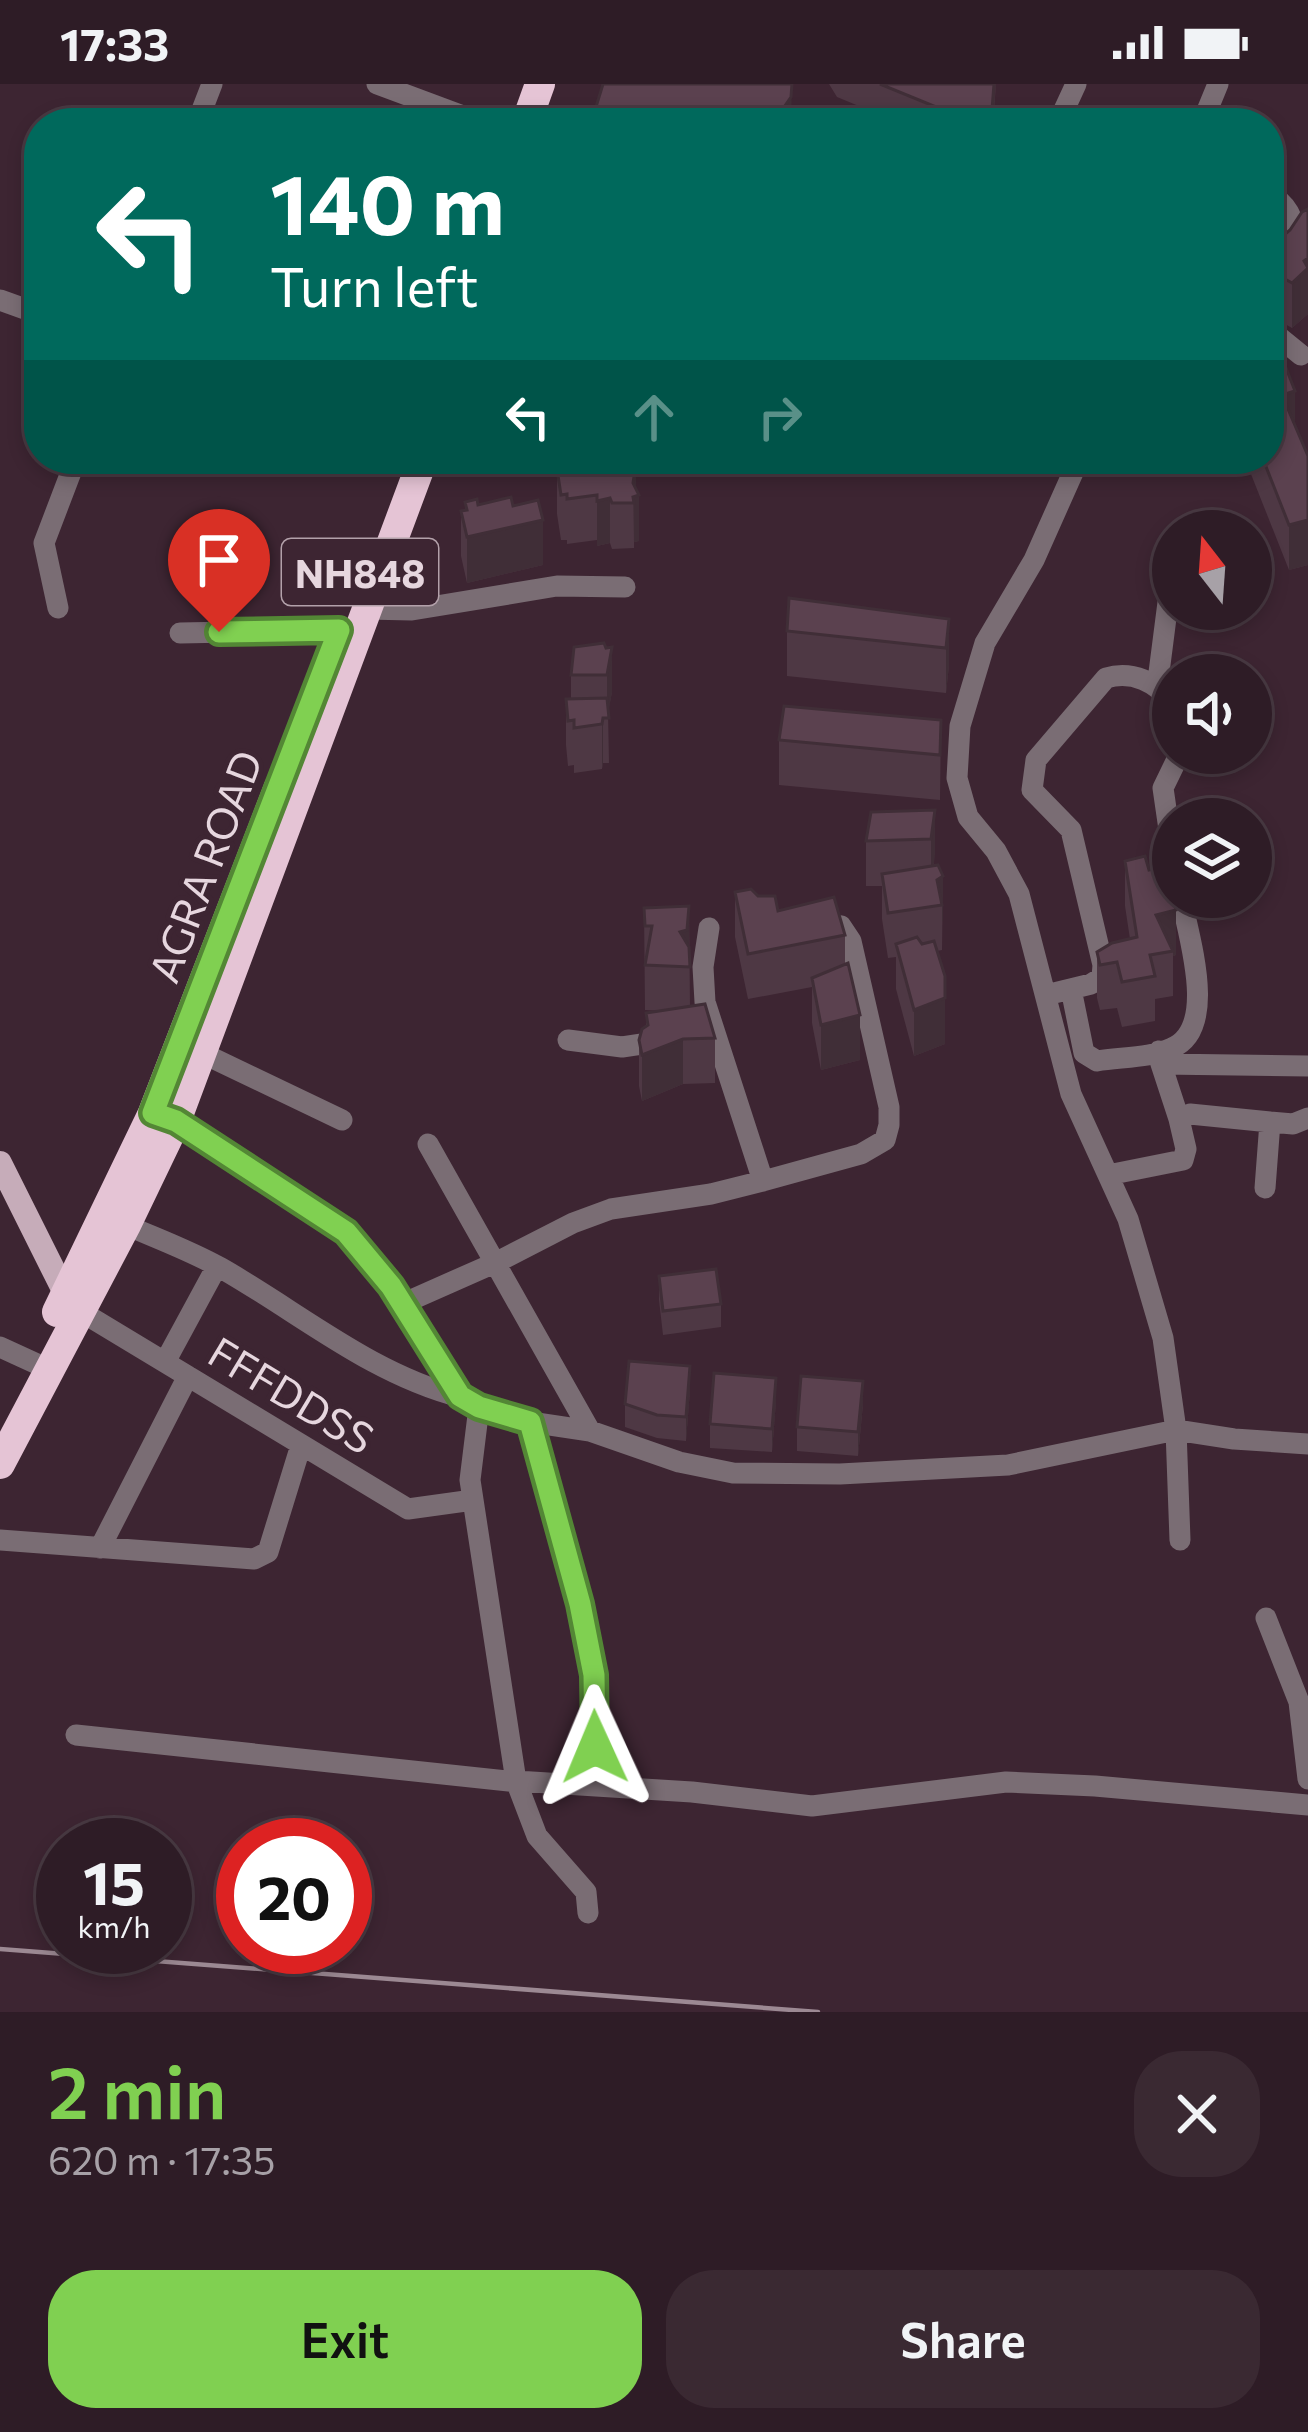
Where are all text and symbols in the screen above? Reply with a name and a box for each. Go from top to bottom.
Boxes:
text: 17:33 [60,15,169,70]
text: 140 m [270,150,505,252]
icon: left [72,156,228,312]
text: Turn left [270,252,478,318]
icon: left [495,384,561,450]
icon: ahead [621,384,687,450]
icon: right [747,384,813,450]
pin [168,509,270,632]
north arrow [1152,510,1272,630]
map controls [1152,510,1272,918]
icon: arrive [186,527,252,593]
road number: NH848 [282,539,438,605]
button: sound [1152,654,1272,774]
street label: AGRA ROAD [136,743,272,989]
button: layers [1152,798,1272,918]
street label: FFFDDSS [200,1324,384,1464]
position arrow [532,1684,658,1810]
speed limit sign: 20 [216,1818,372,1974]
text: 15 [83,1844,145,1917]
text: km/h [78,1907,150,1944]
text: 2 min [48,2046,226,2134]
button: close [1134,2051,1260,2177]
text: 620 m · 17:35 [48,2135,275,2183]
button: Exit [48,2270,642,2408]
button: Share [666,2270,1260,2408]

